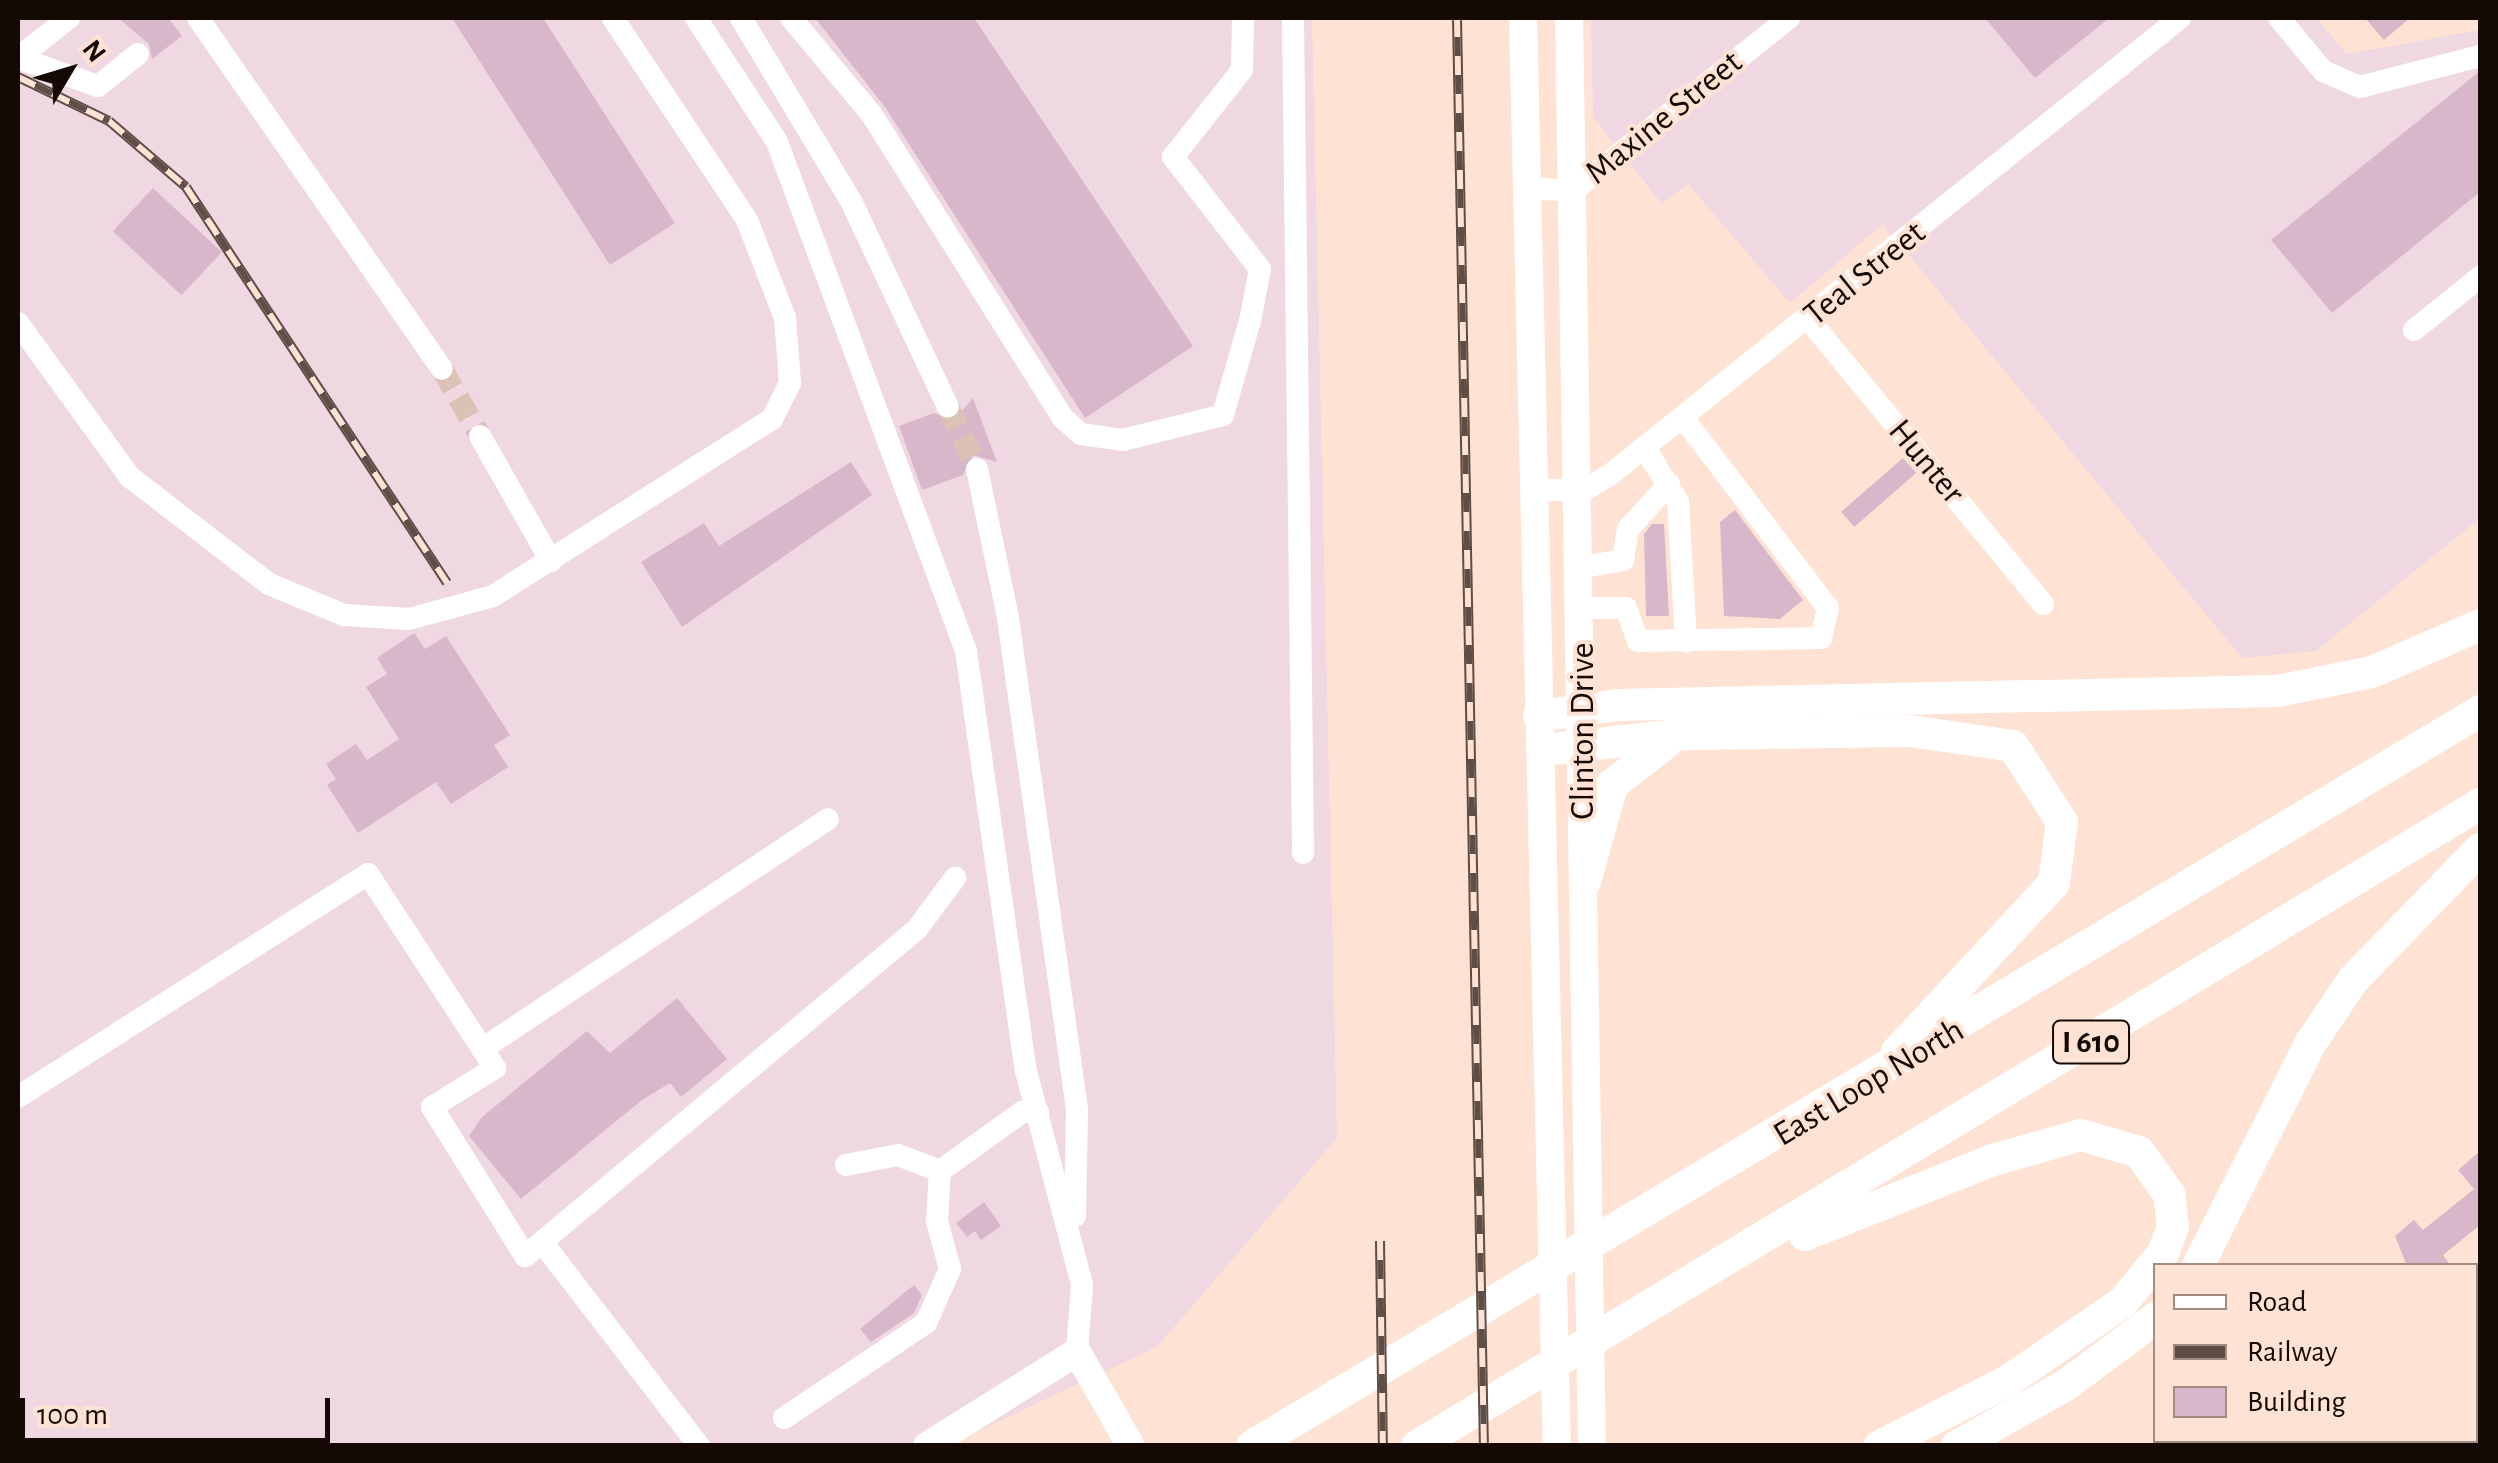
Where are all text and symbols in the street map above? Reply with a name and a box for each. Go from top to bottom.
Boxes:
north arrow [20,20,120,120]
text: N [77,35,111,68]
street label: Maxine Street [1577,42,1751,194]
street label: Teal Street [1796,212,1934,336]
street label: Hunter [1879,411,1973,513]
street label: Clinton Drive [1562,642,1604,820]
street label: East Loop North [1766,1010,1972,1156]
road number: I 610 [2051,1015,2131,1069]
legend [2153,1263,2478,1443]
text: Road [2247,1287,2307,1317]
text: Railway [2247,1337,2338,1367]
scale bar [25,1378,335,1440]
text: Building [2247,1387,2346,1417]
text: 100 m [37,1400,108,1430]

